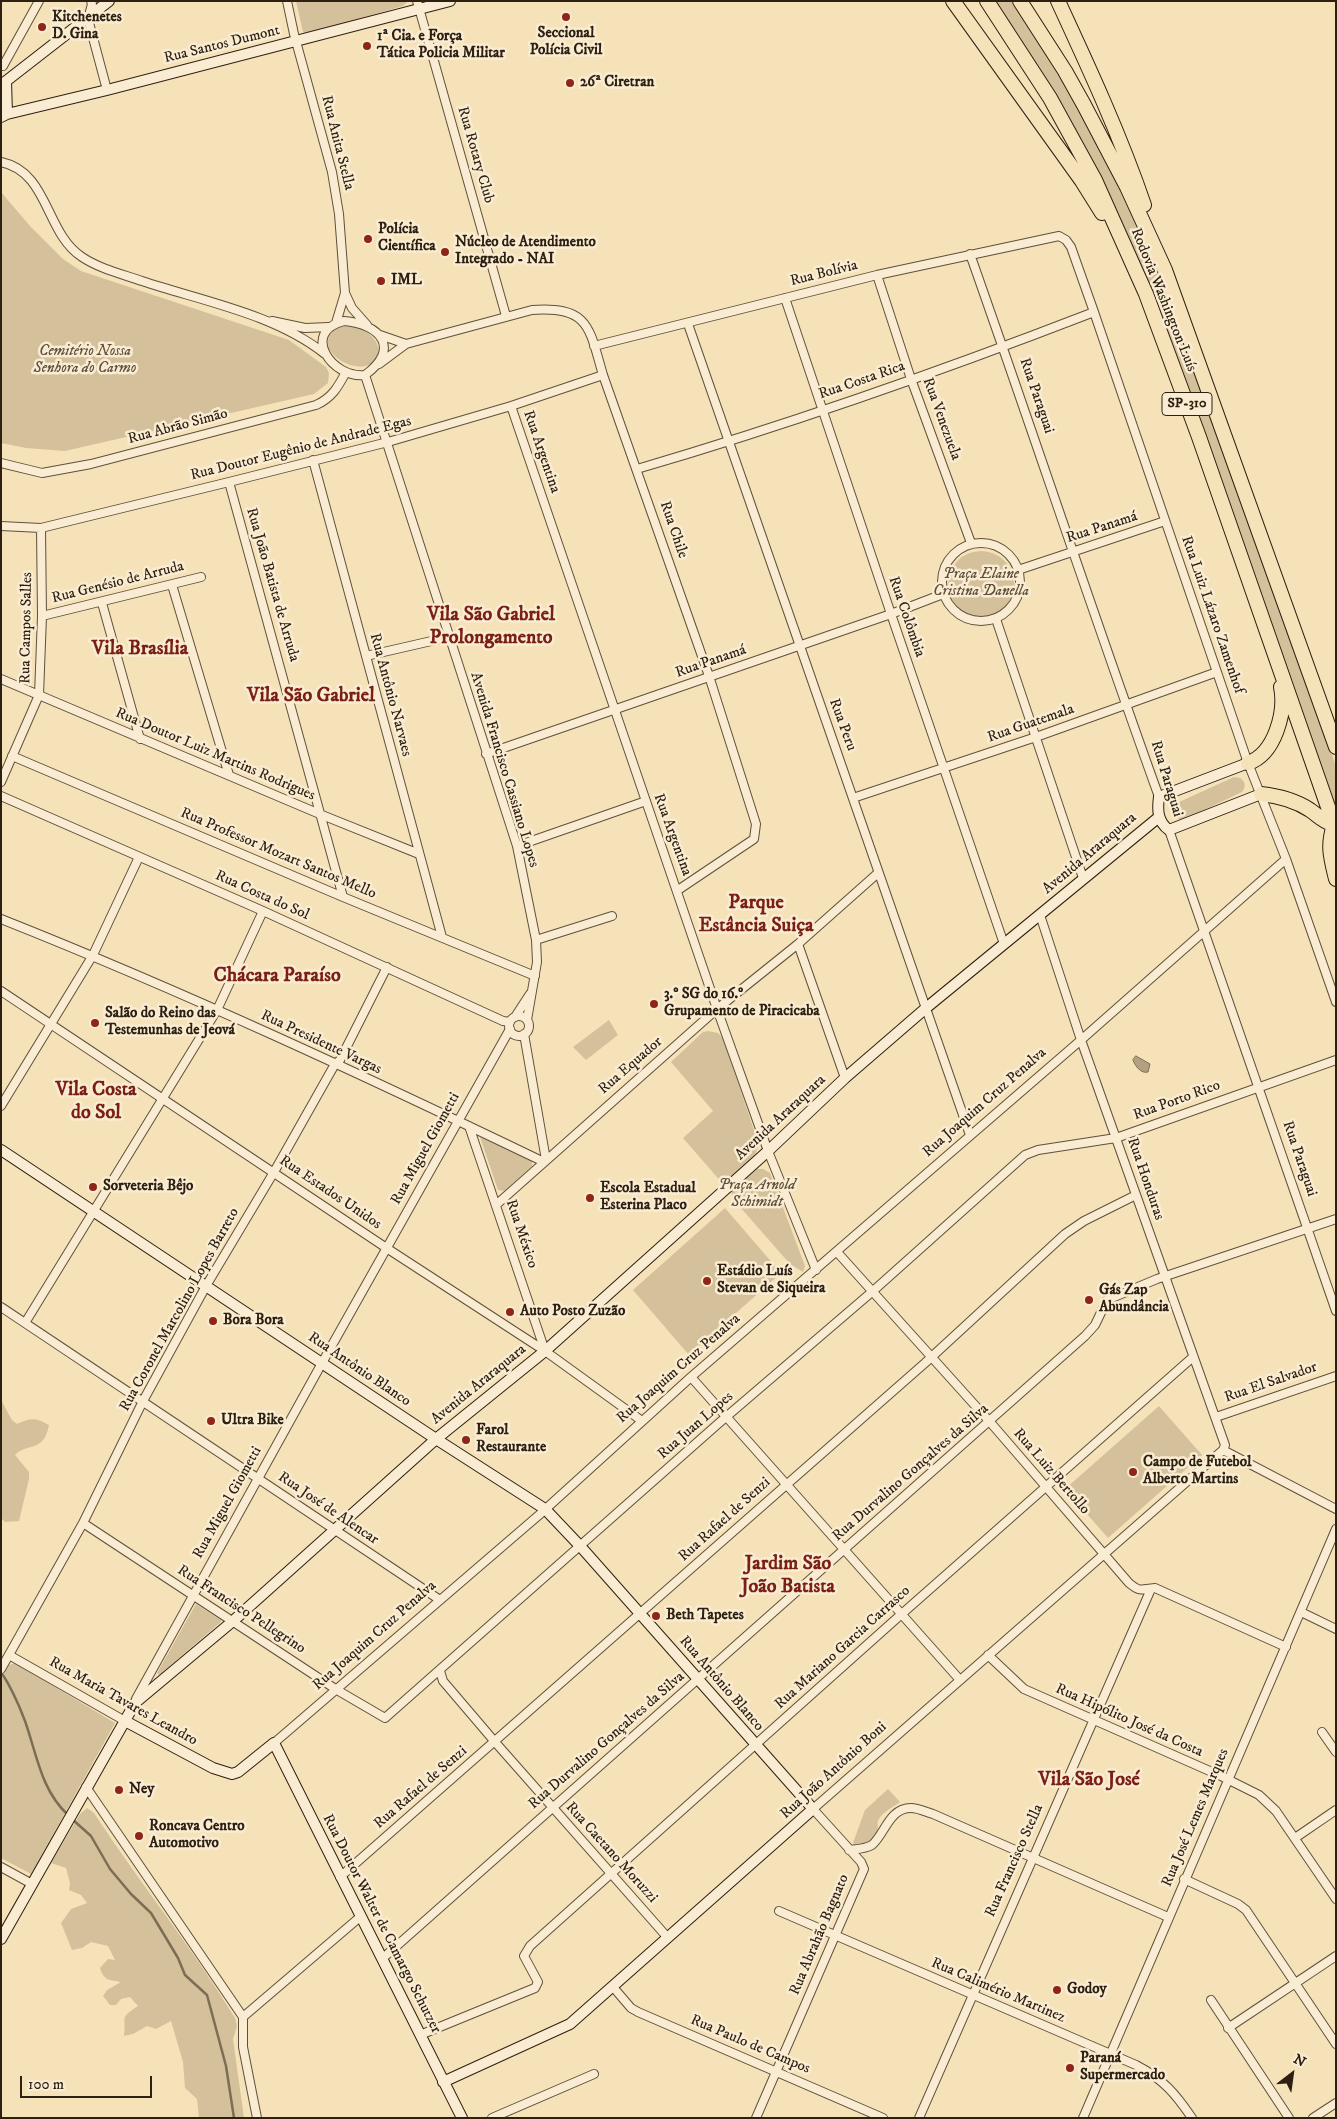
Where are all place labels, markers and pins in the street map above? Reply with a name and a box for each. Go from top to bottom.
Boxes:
place label: Kitchenetes D. Gina [52,9,122,44]
marker: Seccional Polícia Civil [560,11,572,23]
marker: Kitchenetes D. Gina [36,21,48,33]
place label: Seccional Polícia Civil [530,25,602,60]
place label: 1ª Cia. e Força Tática Policia Militar [377,28,505,63]
marker: 1ª Cia. e Força Tática Policia Militar [361,40,373,52]
place label: 26ª Ciretran [580,74,654,92]
marker: 26ª Ciretran [564,77,576,89]
place label: Polícia Científica [378,221,436,256]
marker: Polícia Científica [362,233,374,245]
place label: Núcleo de Atendimento Integrado - NAI [455,234,596,269]
marker: Núcleo de Atendimento Integrado - NAI [439,246,451,258]
place label: IML [391,272,422,290]
marker: IML [375,275,387,287]
place label: 3.º SG do 16.º Grupamento de Piracicaba [664,986,820,1021]
marker: 3.º SG do 16.º Grupamento de Piracicaba [648,998,660,1010]
place label: Salão do Reino das Testemunhas de Jeová [105,1005,235,1040]
marker: Salão do Reino das Testemunhas de Jeová [89,1017,101,1029]
place label: Sorveteria Bêjo [103,1178,193,1196]
place label: Escola Estadual Esterina Placo [600,1180,696,1215]
marker: Sorveteria Bêjo [87,1181,99,1193]
marker: Escola Estadual Esterina Placo [584,1192,596,1204]
place label: Estádio Luís Stevan de Siqueira [717,1263,825,1298]
marker: Estádio Luís Stevan de Siqueira [701,1275,713,1287]
place label: Gás Zap Abundância [1099,1282,1169,1317]
marker: Gás Zap Abundância [1083,1294,1095,1306]
place label: Auto Posto Zuzão [520,1303,625,1321]
marker: Auto Posto Zuzão [504,1306,516,1318]
place label: Bora Bora [223,1312,284,1330]
marker: Bora Bora [207,1315,219,1327]
place label: Ultra Bike [221,1412,284,1430]
marker: Ultra Bike [205,1415,217,1427]
place label: Farol Restaurante [476,1422,546,1457]
marker: Farol Restaurante [460,1434,472,1446]
place label: Campo de Futebol Alberto Martins [1143,1454,1251,1489]
marker: Campo de Futebol Alberto Martins [1127,1466,1139,1478]
place label: Beth Tapetes [666,1607,744,1625]
marker: Beth Tapetes [650,1610,662,1622]
place label: Ney [129,1781,154,1799]
marker: Ney [113,1784,125,1796]
place label: Roncava Centro Automotivo [149,1818,245,1853]
marker: Roncava Centro Automotivo [133,1830,145,1842]
place label: Godoy [1067,1981,1107,1999]
marker: Godoy [1051,1984,1063,1996]
place label: Paraná Supermercado [1080,2050,1165,2085]
marker: Paraná Supermercado [1064,2062,1076,2074]

